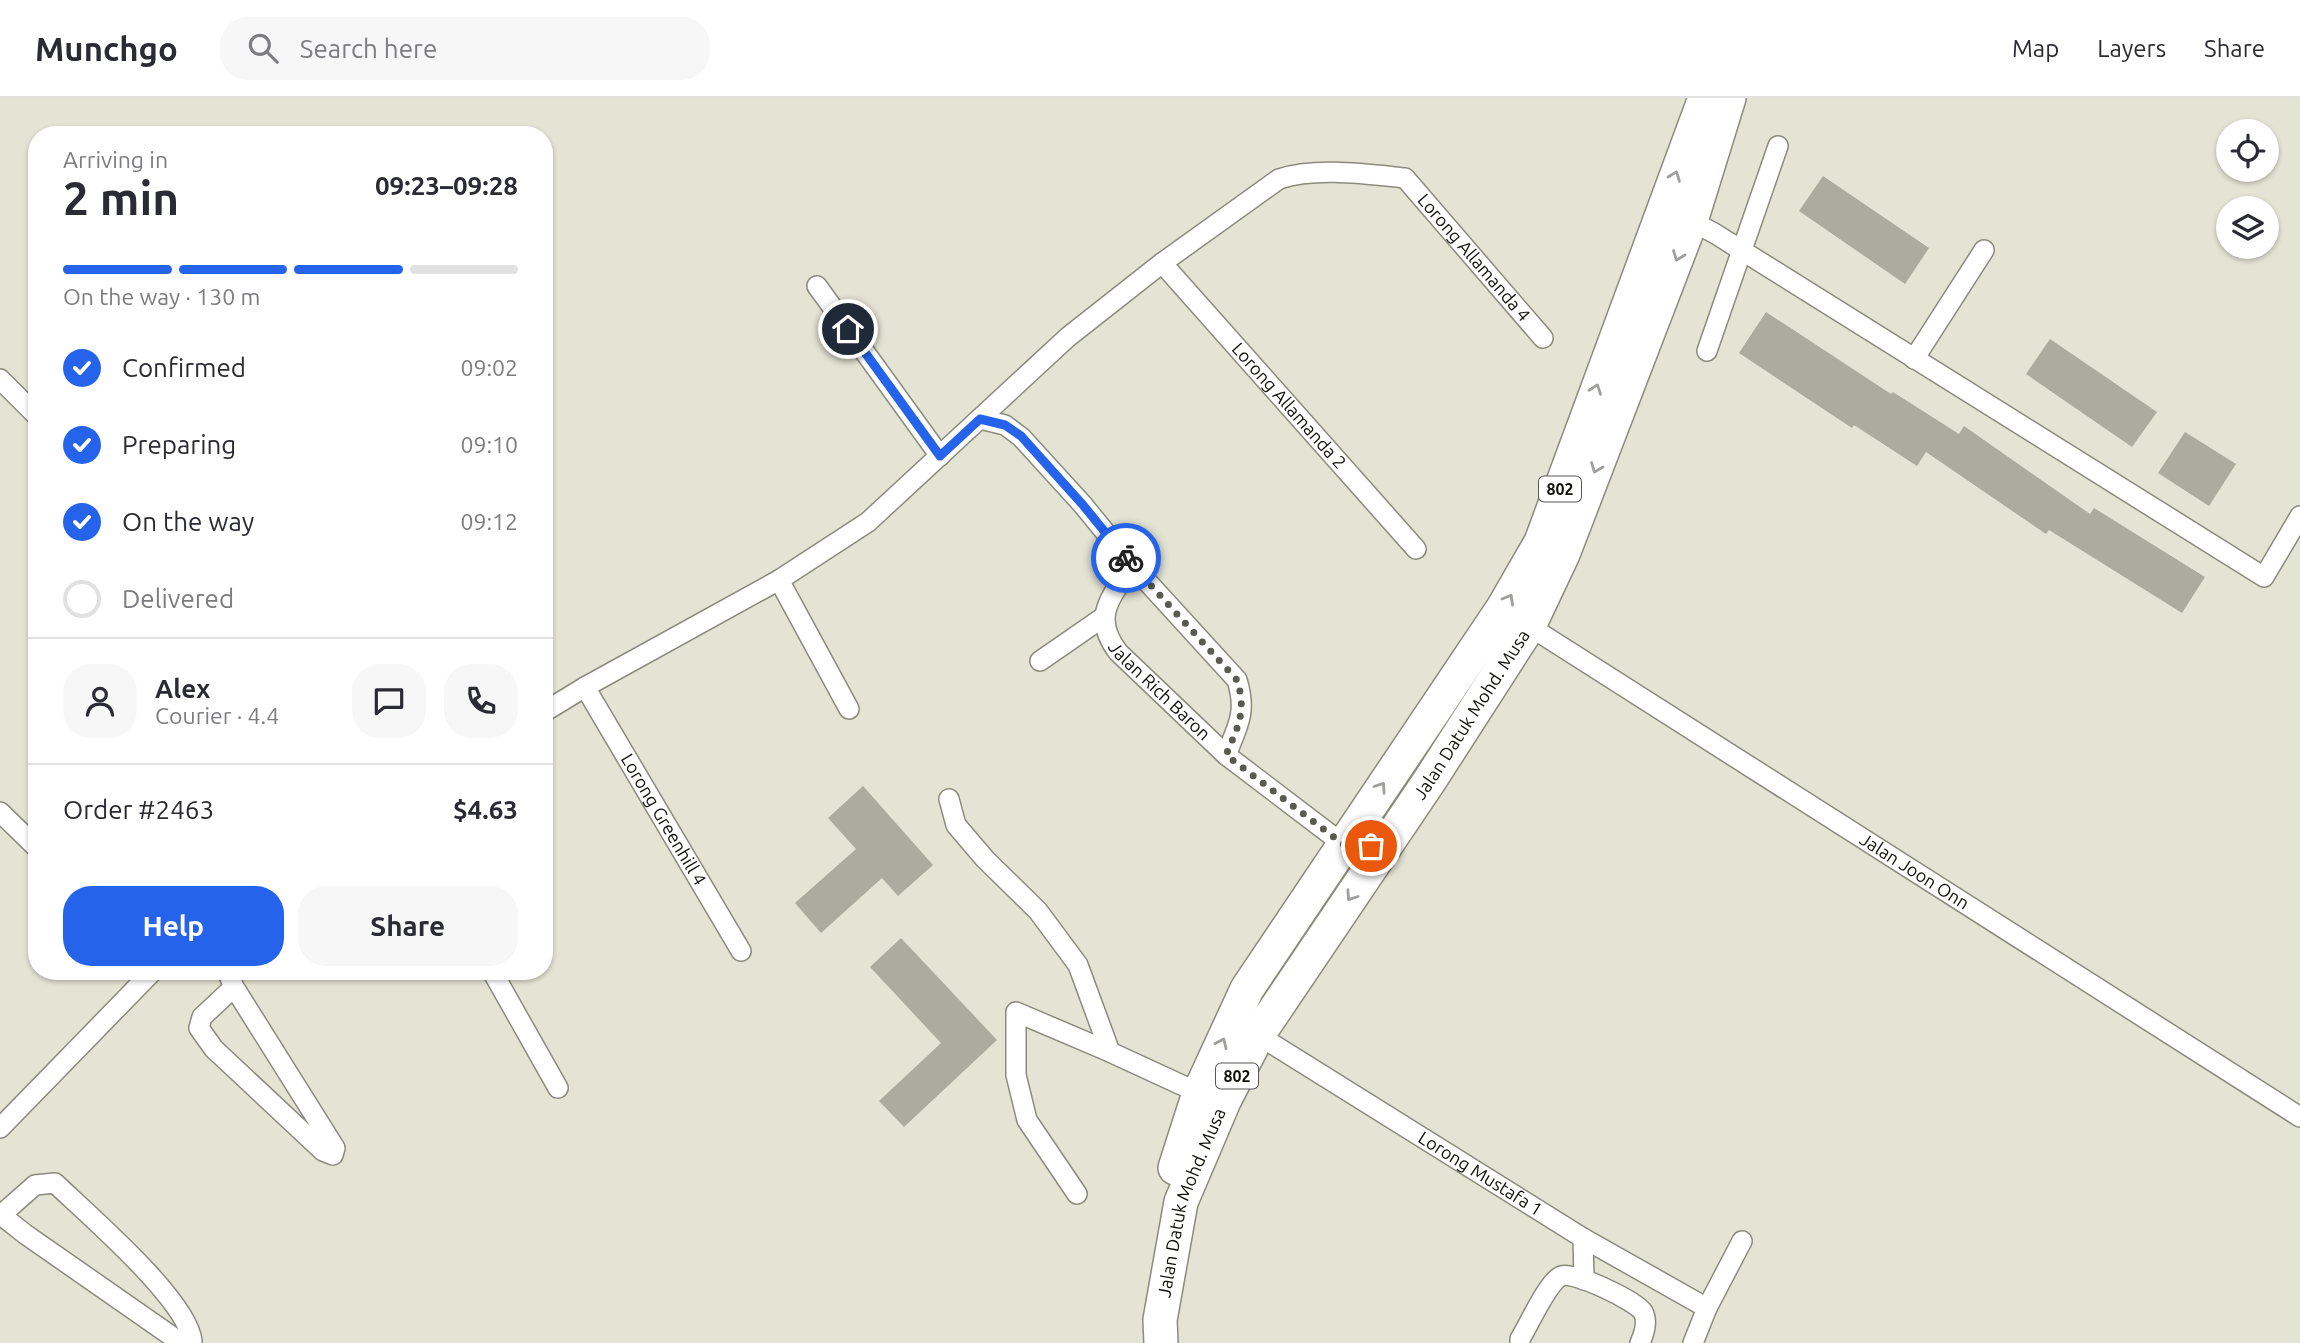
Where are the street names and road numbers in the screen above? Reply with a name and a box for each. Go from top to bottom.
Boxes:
street label: Lorong Allamanda 4 [1414,189,1535,325]
street label: Lorong Allamanda 2 [1229,338,1351,472]
road number: 802 [1539,476,1581,502]
street label: Jalan Datuk Mohd. Musa [1409,626,1533,803]
street label: Jalan Rich Baron [1105,638,1215,744]
street label: Lorong Greenhill 4 [618,750,711,888]
street label: Jalan Joon Onn [1857,829,1973,913]
road number: 802 [1216,1064,1258,1088]
street label: Jalan Datuk Mohd. Musa [1153,1105,1229,1299]
street label: Lorong Mustafa 1 [1415,1127,1546,1219]

